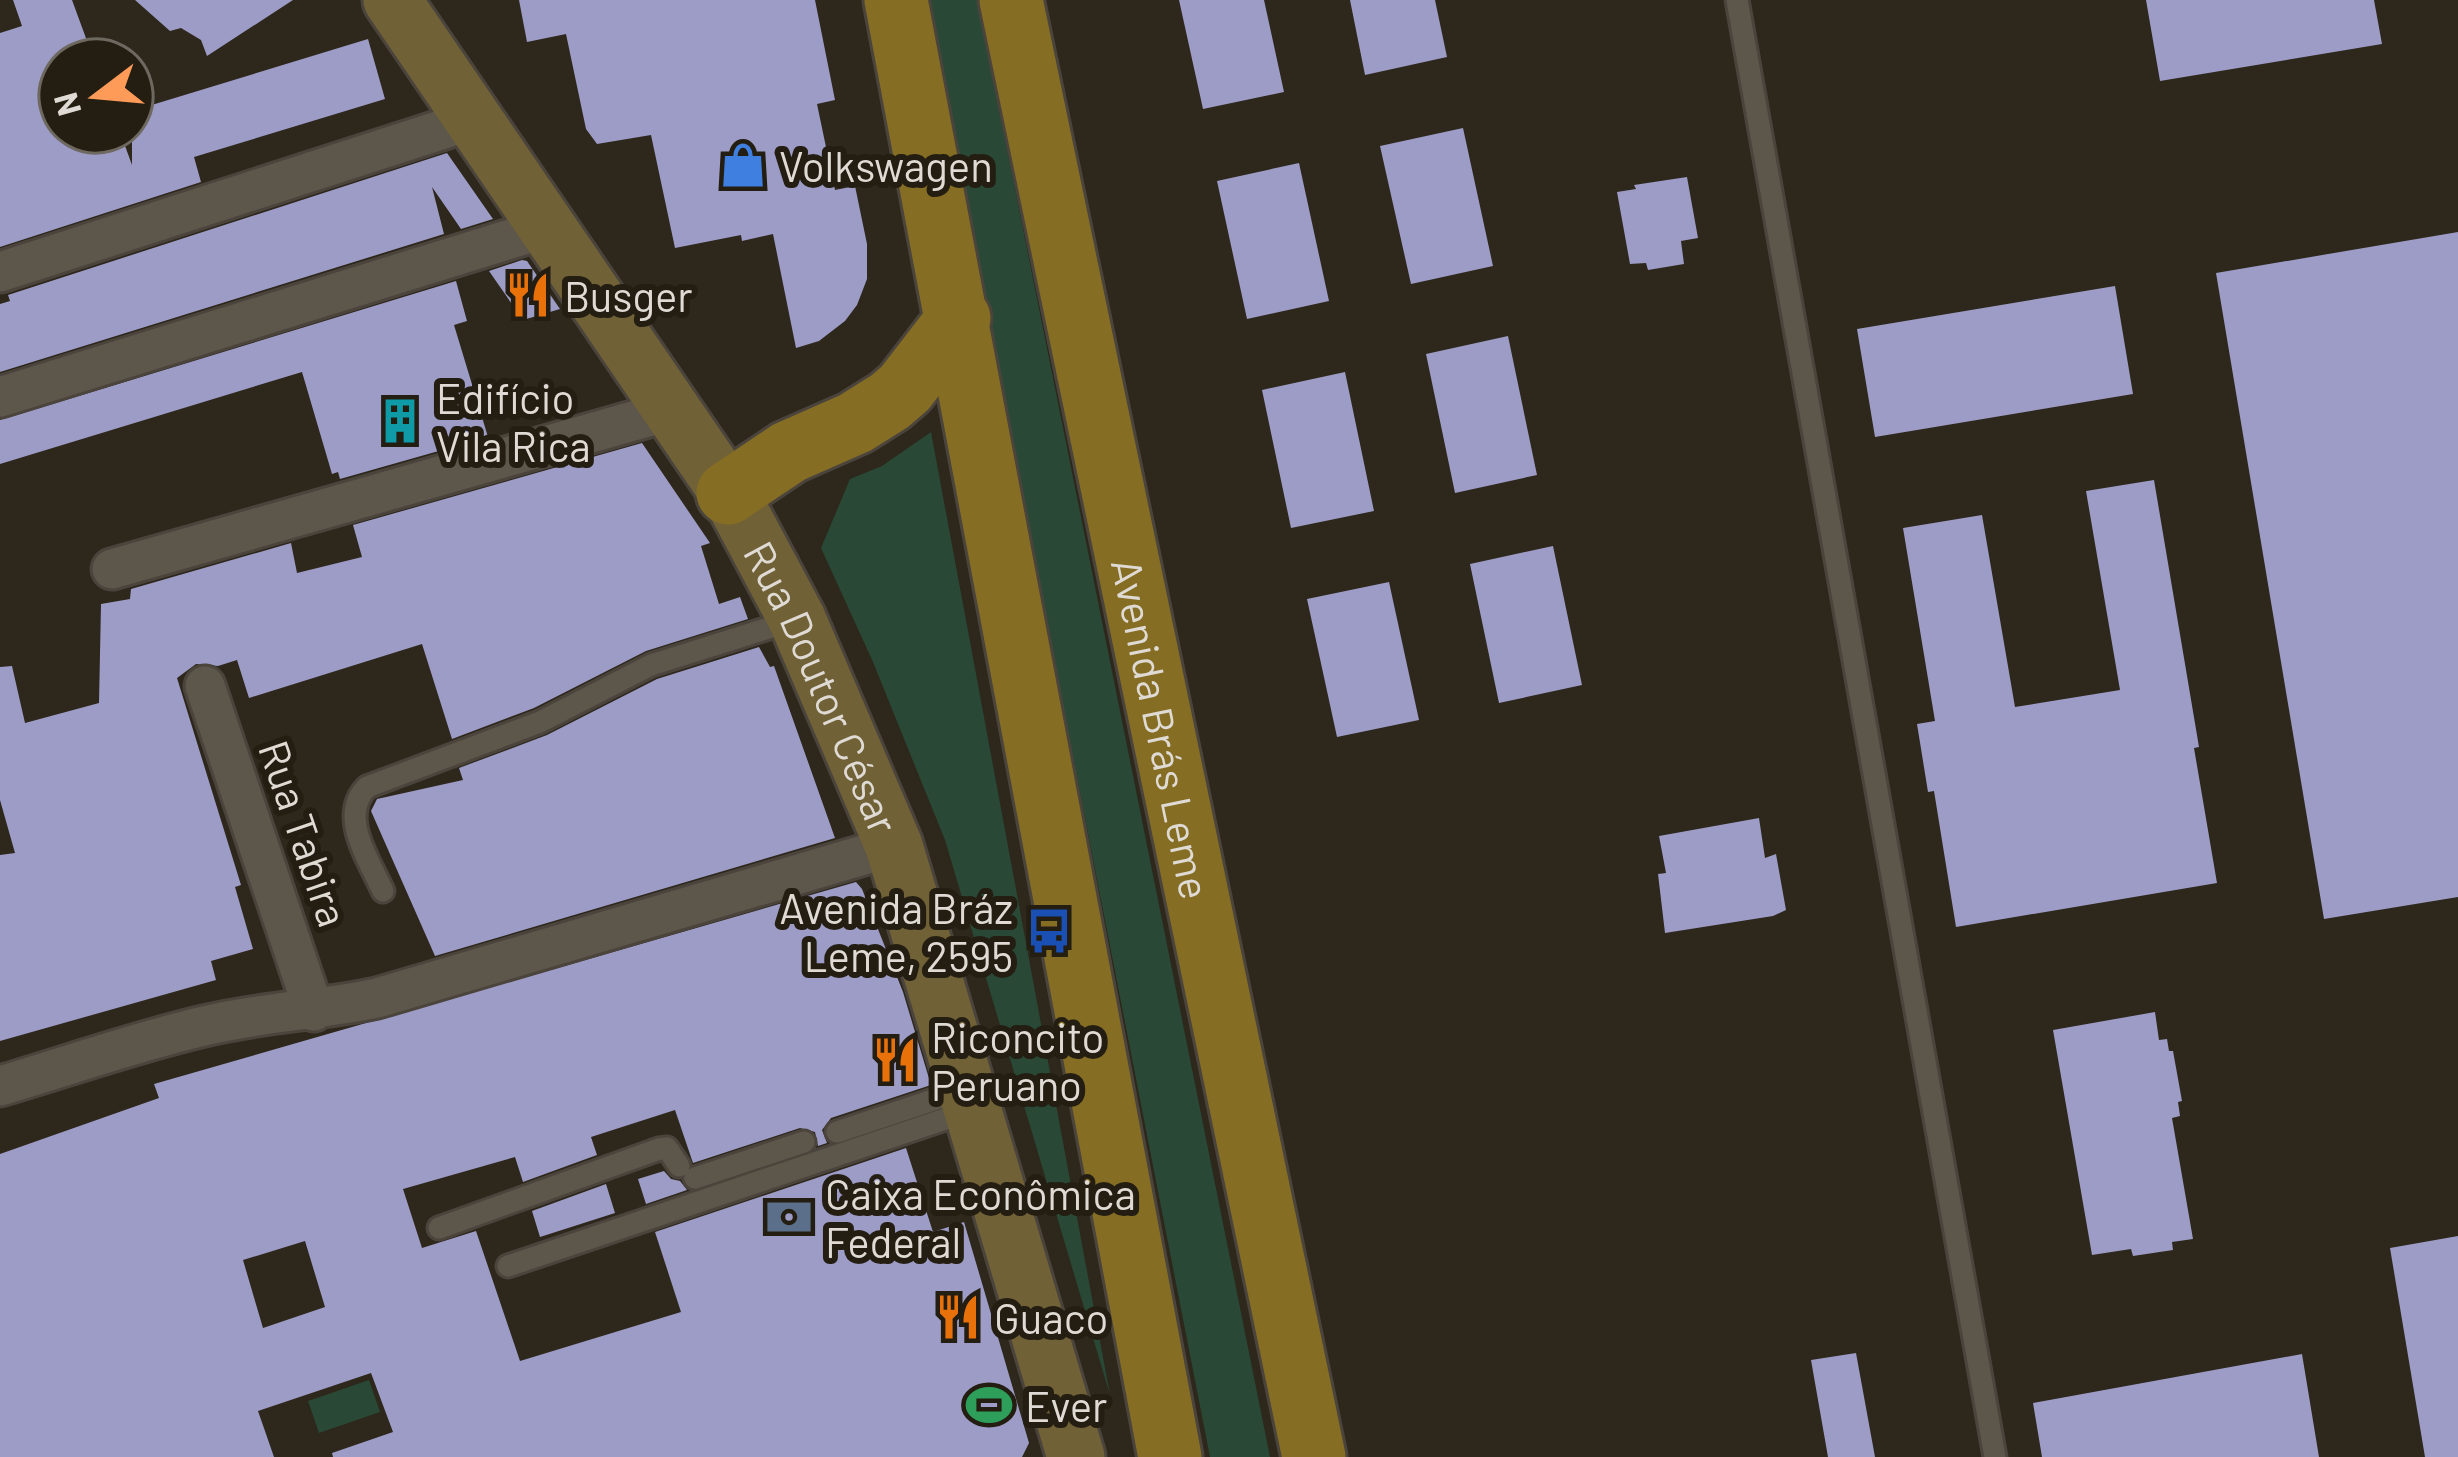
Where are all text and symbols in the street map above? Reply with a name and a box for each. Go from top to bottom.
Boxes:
north arrow [36,36,156,156]
text: N [44,88,88,121]
shop icon: Volkswagen [718,140,768,190]
place label: Volkswagen [779,140,993,191]
restaurant icon: Busger [503,270,553,320]
place label: Busger [564,270,693,321]
place label: Edifício Vila Rica [436,372,591,470]
building icon: Edifício Vila Rica [375,396,425,446]
street label: Rua Doutor César [735,532,910,841]
street label: Avenida Brás Leme [1103,554,1222,903]
street label: Rua Tabira [250,734,360,932]
place label: Avenida Bráz Leme, 2595 [779,882,1013,980]
bus stop icon: Avenida Bráz Leme, 2595 [1024,906,1074,956]
place label: Riconcito Peruano [931,1011,1104,1109]
restaurant icon: Riconcito Peruano [870,1035,920,1085]
place label: Caixa Econômica Federal [825,1168,1136,1266]
bank icon: Caixa Econômica Federal [764,1192,814,1242]
restaurant icon: Guaco [933,1292,983,1342]
place label: Guaco [994,1292,1108,1342]
sports icon: Ever [964,1380,1014,1430]
place label: Ever [1025,1380,1107,1430]

